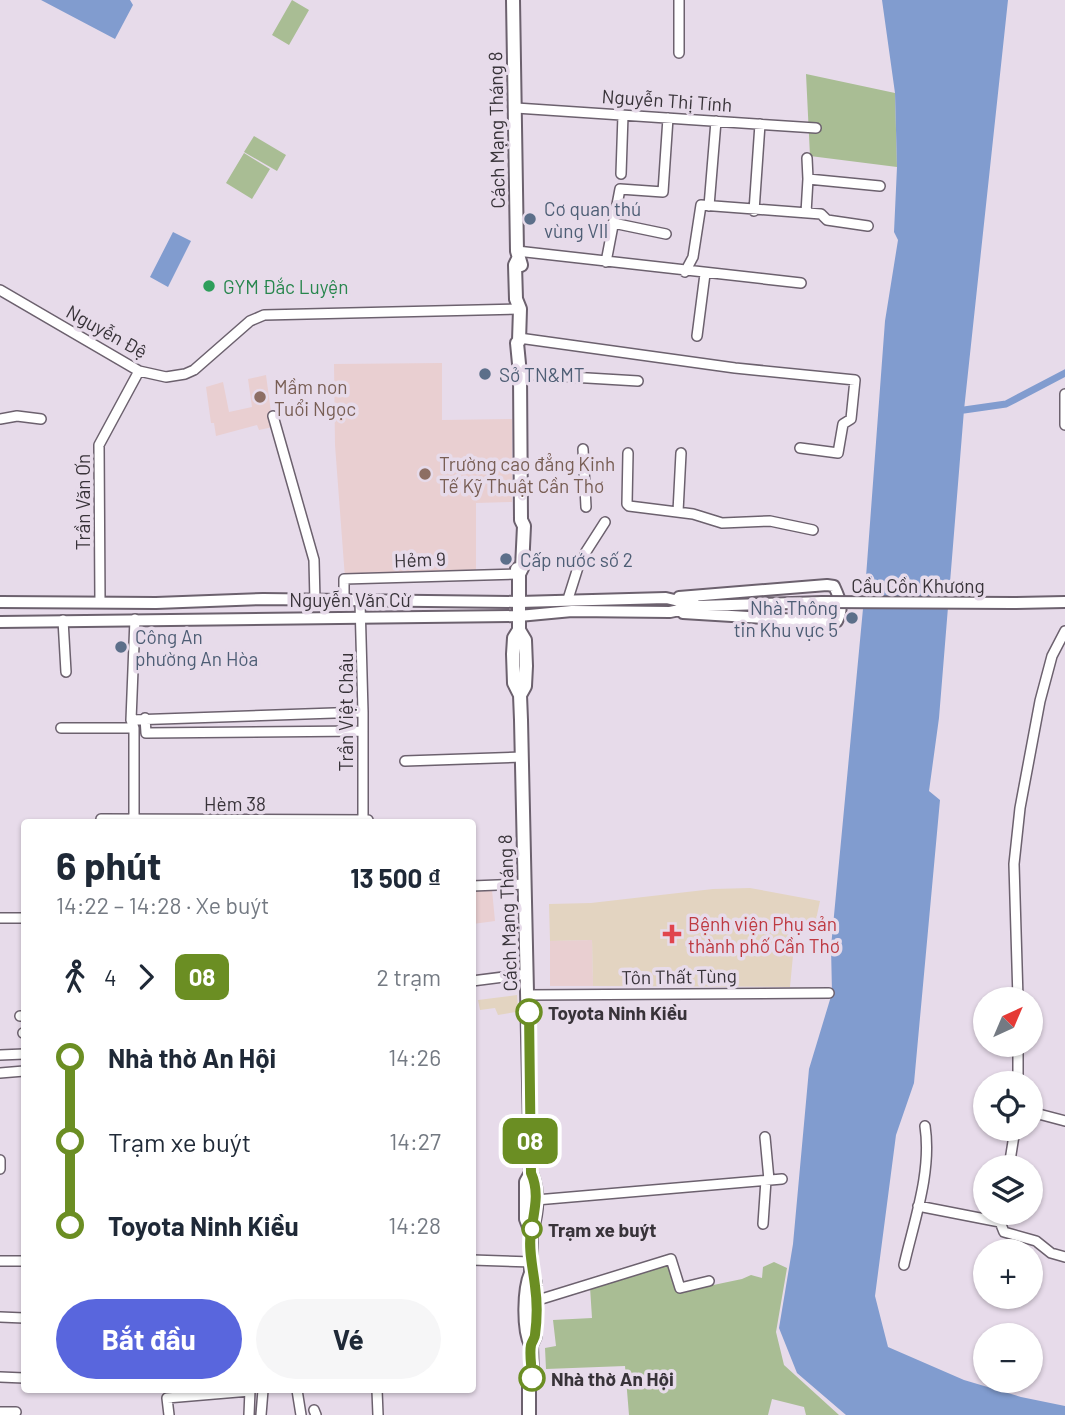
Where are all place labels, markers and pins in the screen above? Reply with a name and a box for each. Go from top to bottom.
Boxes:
place label: Cơ quan thú vùng VII [544,197,641,242]
marker: Cơ quan thú vùng VII [522,211,538,227]
place label: GYM Đắc Luyện [223,275,348,298]
marker: GYM Đắc Luyện [201,278,217,294]
place label: Sở TN&MT [499,363,585,386]
marker: Sở TN&MT [477,366,493,382]
place label: Mầm non Tuổi Ngọc [274,375,356,420]
marker: Mầm non Tuổi Ngọc [252,389,268,405]
place label: Trường cao đẳng Kinh Tế Kỹ Thuật Cần Thơ [439,452,615,497]
marker: Trường cao đẳng Kinh Tế Kỹ Thuật Cần Thơ [417,466,433,482]
place label: Cấp nước số 2 [520,548,633,571]
marker: Cấp nước số 2 [498,551,514,567]
place label: Nhà Thông tin Khu vực 5 [734,596,838,641]
marker: Nhà Thông tin Khu vực 5 [844,610,860,626]
place label: Công An phường An Hòa [135,625,258,670]
marker: Công An phường An Hòa [113,639,129,655]
place label: Bệnh viện Phụ sản thành phố Cần Thơ [688,912,840,957]
marker: Bệnh viện Phụ sản thành phố Cần Thơ [662,924,682,944]
marker: Toyota Ninh Kiều [516,999,542,1025]
place label: Toyota Ninh Kiều [548,1001,687,1024]
place label: Trạm xe buýt [548,1218,657,1241]
marker: Trạm xe buýt [522,1219,542,1239]
marker: Nhà thờ An Hội [519,1365,545,1391]
place label: Nhà thờ An Hội [551,1367,674,1390]

